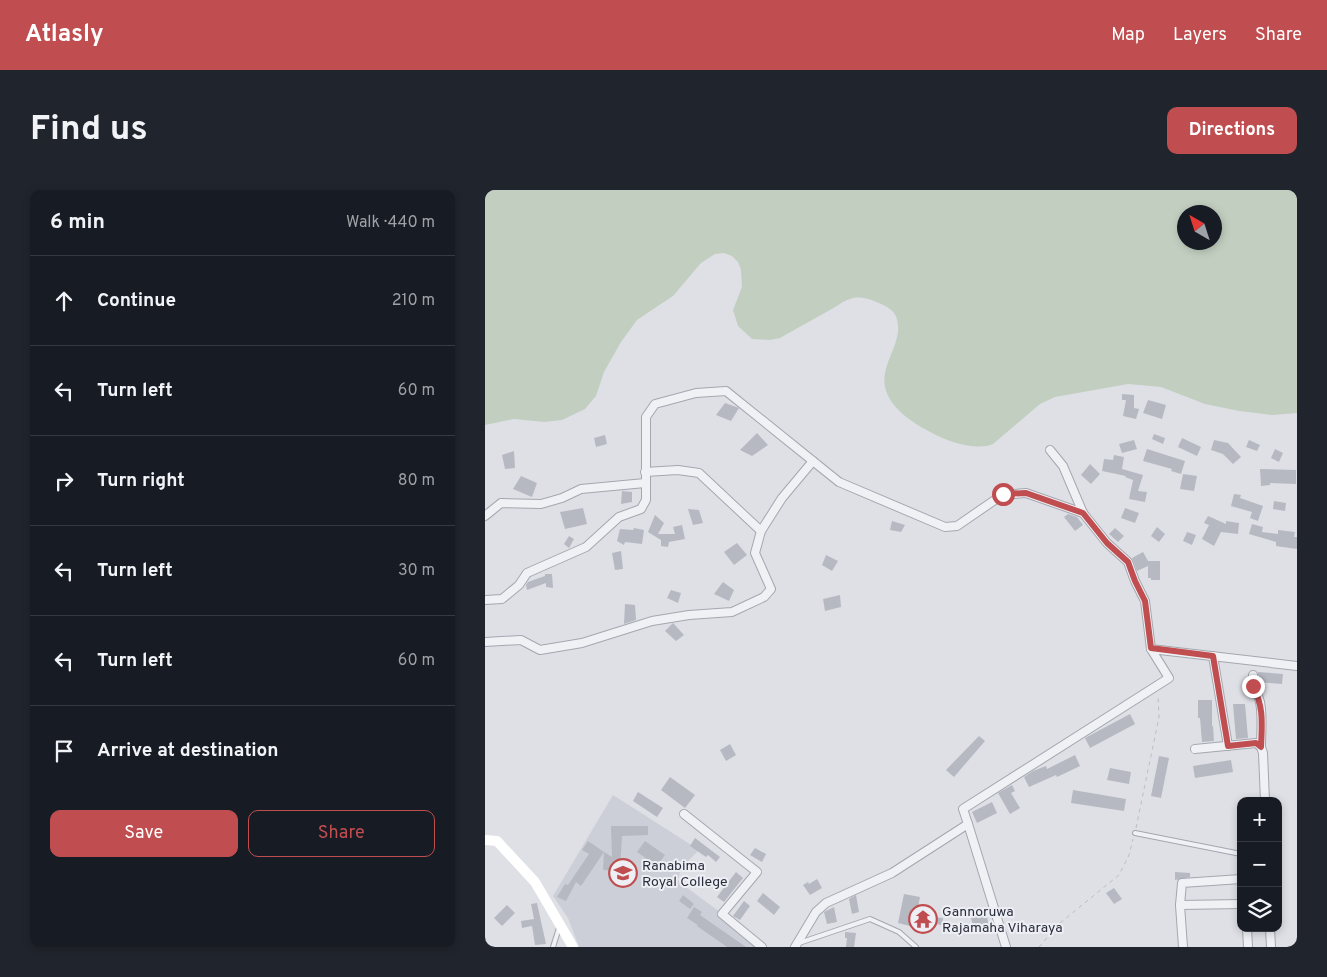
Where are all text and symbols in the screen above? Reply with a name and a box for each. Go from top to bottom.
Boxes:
text: Atlasly [25,20,104,50]
text: Map [1111,24,1145,47]
text: Layers [1173,24,1227,47]
text: Share [1255,24,1302,47]
button: Directions [1167,107,1297,154]
text: Find us [30,108,148,152]
north arrow [1177,205,1222,250]
text: 6 min [50,209,105,236]
text: Walk · 440 m [346,213,435,233]
icon: ahead [50,287,78,315]
text: Continue [97,289,176,313]
text: 210 m [392,291,435,311]
icon: left [50,377,78,405]
text: Turn left [97,379,173,403]
text: 60 m [398,381,435,401]
icon: right [50,467,78,495]
text: Turn right [97,469,185,493]
text: 80 m [398,471,435,491]
route start [992,483,1015,506]
icon: left [50,557,78,585]
text: Turn left [97,559,173,583]
text: 30 m [398,561,435,581]
icon: left [50,647,78,675]
text: Turn left [97,649,173,673]
text: 60 m [398,651,435,671]
route end [1242,675,1265,698]
icon: arrive [50,737,78,765]
text: Arrive at destination [97,739,278,763]
map controls [1237,797,1282,932]
button: + [1237,797,1282,842]
button: Save [50,810,238,857]
button: Share [248,810,435,857]
button: − [1237,842,1282,887]
school or university icon: Ranabima Royal College [608,858,638,888]
place label: Ranabima Royal College [642,858,728,891]
button: layers [1237,887,1282,932]
temple icon: Gannoruwa Rajamaha Viharaya [908,904,938,934]
place label: Gannoruwa Rajamaha Viharaya [942,904,1063,937]

